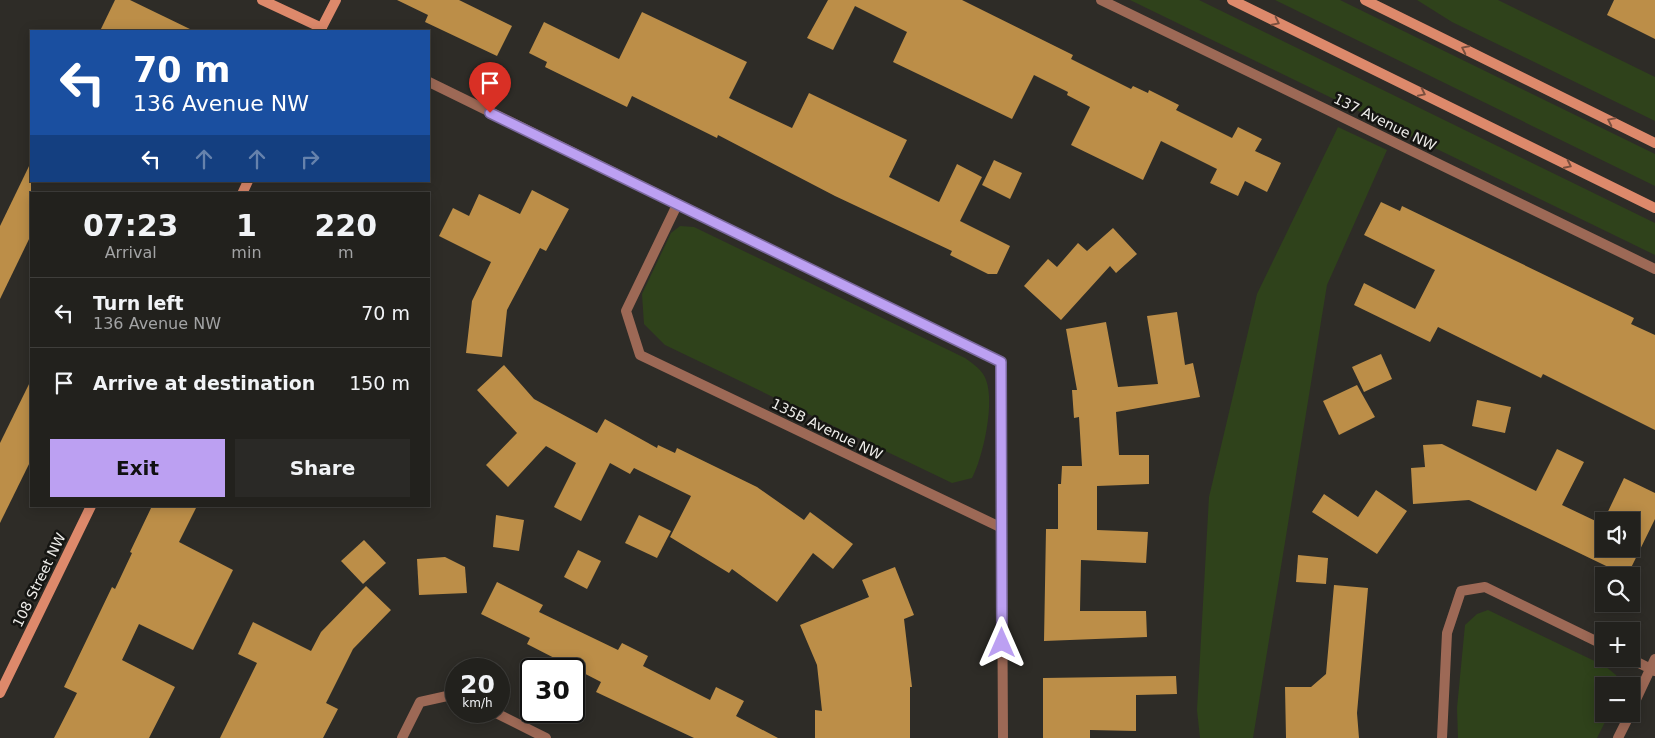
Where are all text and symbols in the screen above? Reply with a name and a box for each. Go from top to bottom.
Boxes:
one-way arrow [1271,15,1280,26]
one-way arrow [1462,46,1471,56]
icon: left [50,50,115,115]
text: 70 m [133,50,230,90]
pin [469,62,511,113]
icon: arrive [476,69,504,97]
one-way arrow [1417,87,1426,97]
street label: 137 Avenue NW [1331,90,1439,154]
text: 136 Avenue NW [133,91,309,116]
one-way arrow [1607,117,1616,127]
icon: left [137,145,165,173]
icon: ahead [190,145,218,173]
icon: ahead [243,145,271,173]
icon: right [296,145,324,173]
one-way arrow [1562,159,1571,169]
text: 07:23 [83,208,178,243]
text: 1 [236,208,257,243]
text: 220 [314,208,377,243]
text: Arrival [105,243,157,262]
text: min [231,243,262,262]
text: m [338,243,354,262]
text: Turn left [93,292,184,314]
icon: left [50,299,78,327]
text: 70 m [361,302,410,324]
text: 136 Avenue NW [93,314,221,333]
icon: arrive [50,369,78,397]
text: Arrive at destination [93,372,315,394]
text: 150 m [349,372,410,394]
street label: 135B Avenue NW [769,395,885,463]
button: Exit [50,439,225,497]
button: Share [235,439,410,497]
map controls [1595,512,1640,722]
button: sound [1595,512,1640,557]
street label: 108 Street NW [9,530,69,630]
button: search [1595,567,1640,612]
position arrow [975,616,1027,668]
button: + [1595,622,1640,667]
speed limit sign: 30 [520,658,585,723]
text: 20 [460,670,495,699]
button: − [1595,677,1640,722]
text: km/h [462,696,493,710]

